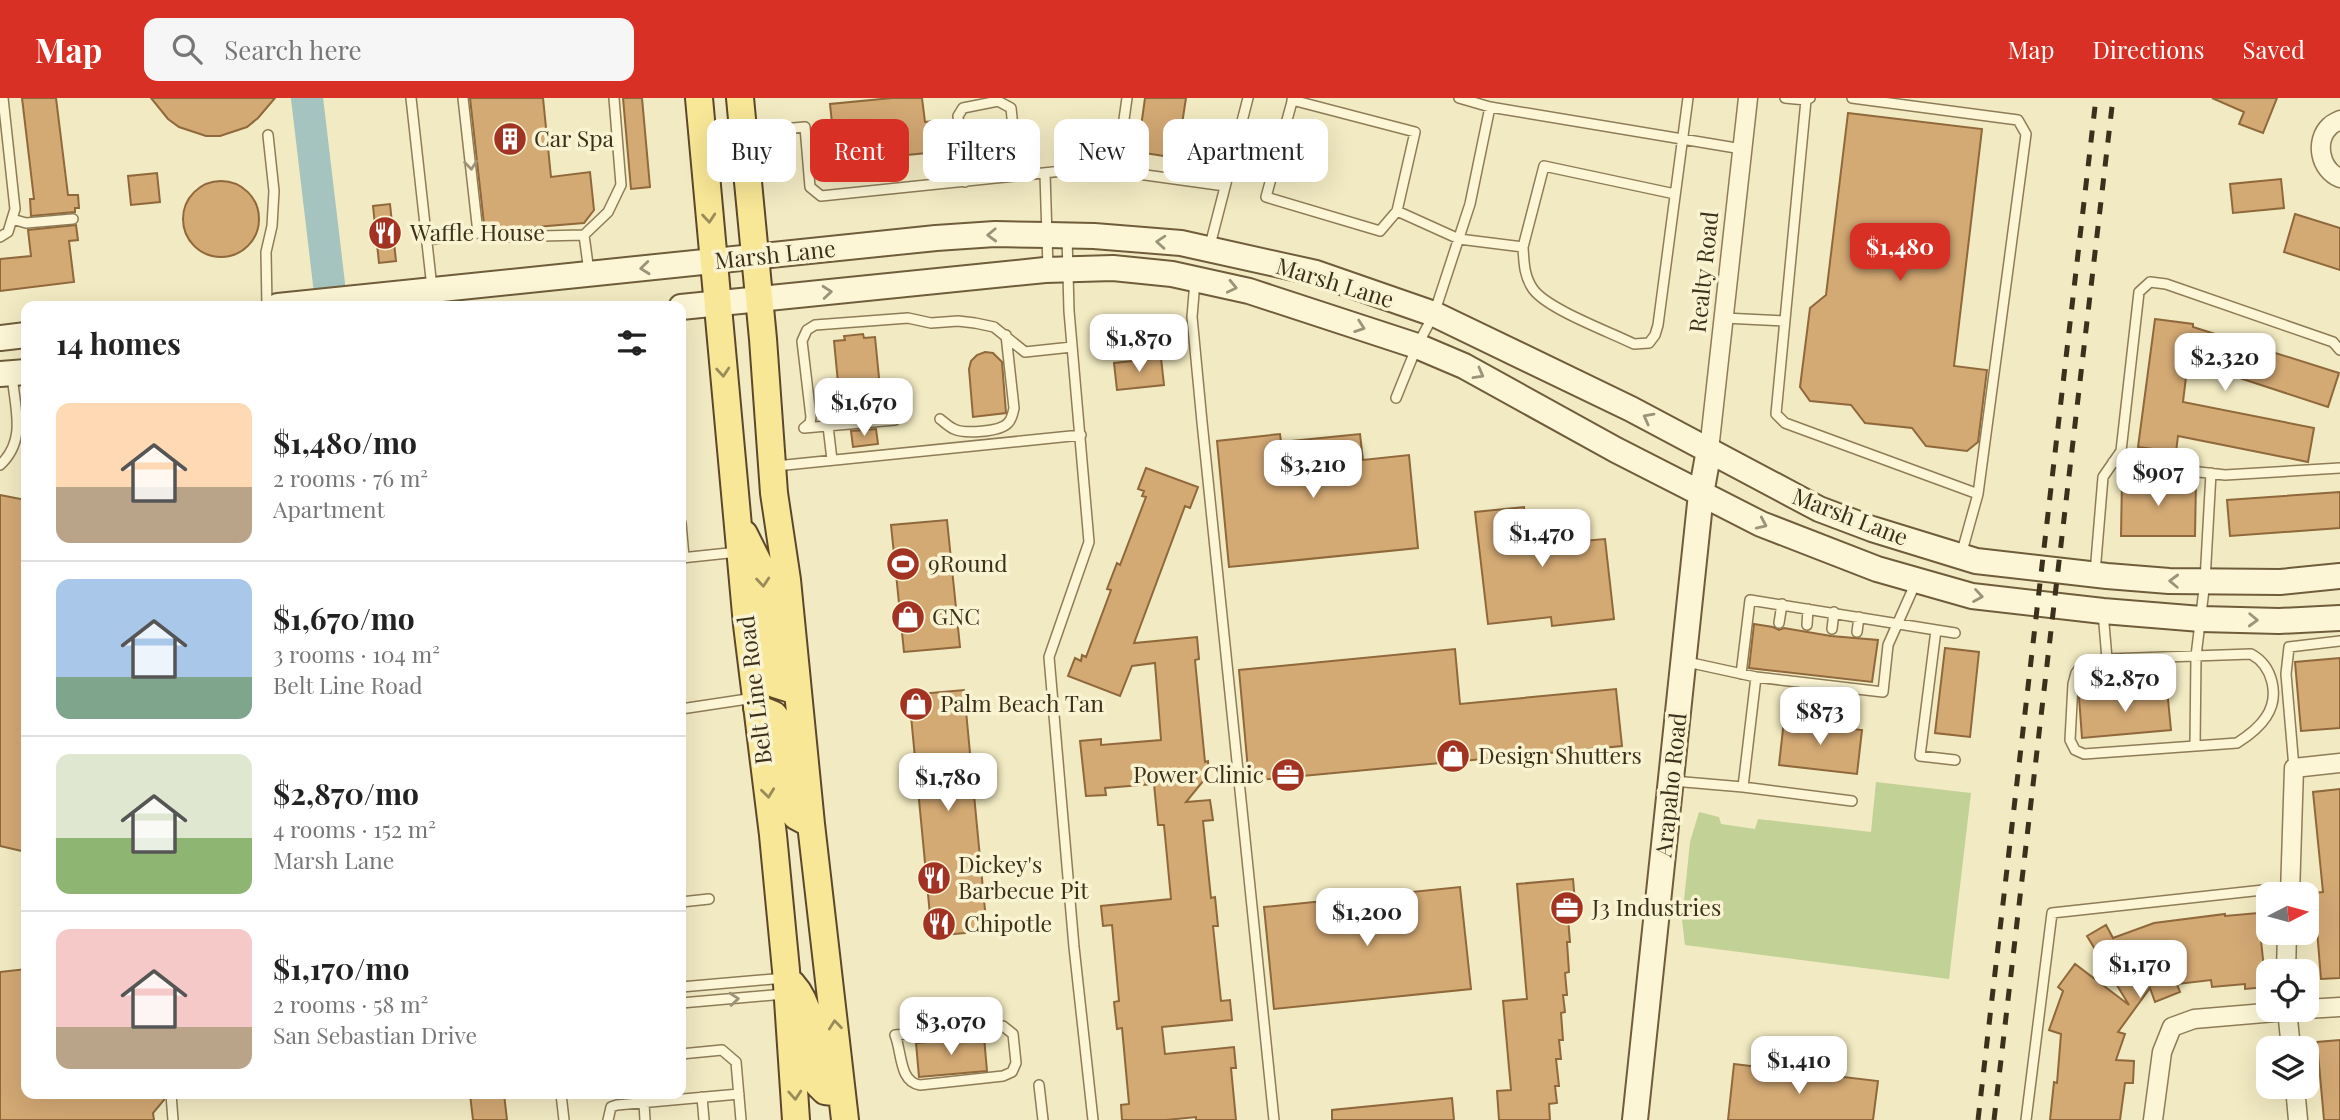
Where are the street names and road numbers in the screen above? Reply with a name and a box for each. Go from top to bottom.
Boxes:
street label: Realty Road [1681,210,1724,334]
street label: Marsh Lane [713,232,837,275]
street label: Marsh Lane [1273,249,1398,314]
street label: Marsh Lane [1788,479,1913,552]
street label: Belt Line Road [729,614,778,766]
street label: Arapaho Road [1646,711,1693,860]

